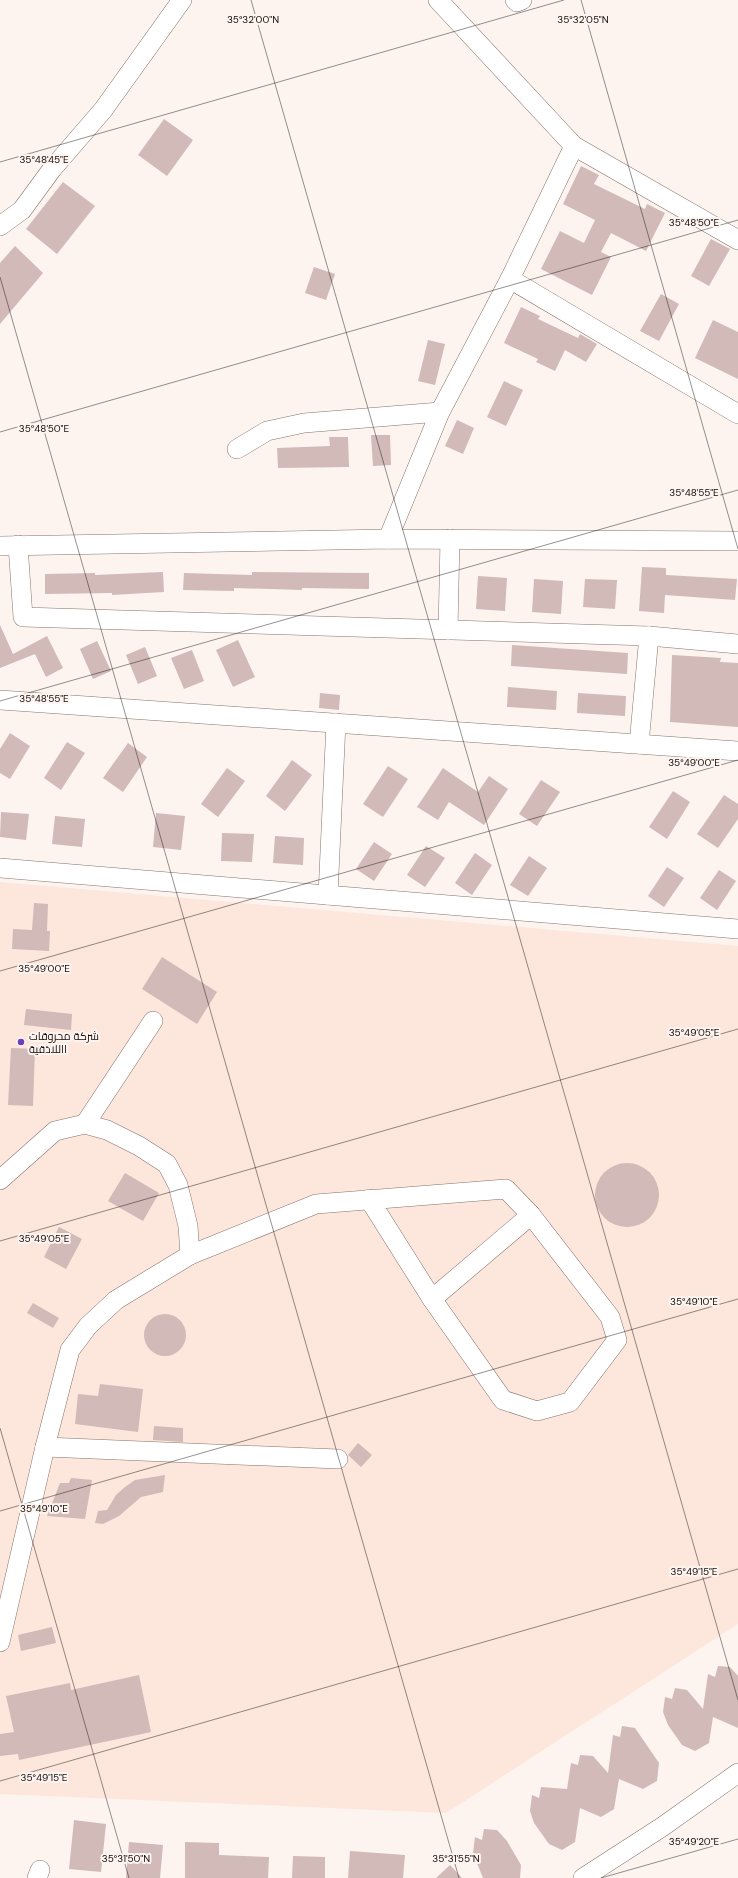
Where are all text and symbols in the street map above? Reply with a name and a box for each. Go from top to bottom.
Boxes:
text: 35°32'00"N [227,13,279,26]
text: 35°32'05"N [557,13,609,26]
text: 35°48'45"E [19,153,69,166]
text: 35°48'50"E [669,216,720,229]
text: 35°48'50"E [19,422,70,435]
text: 35°48'55"E [669,486,719,499]
text: 35°48'55"E [19,692,69,705]
text: 35°49'00"E [668,756,720,769]
text: 35°49'00"E [18,962,70,975]
text: 35°49'05"E [669,1026,720,1039]
place label: شركة محروقات االلاذقية [29,1029,99,1056]
marker: شركة محروقات االلاذقية [16,1037,26,1047]
text: 35°49'05"E [19,1232,70,1245]
text: 35°49'10"E [670,1295,718,1308]
text: 35°49'10"E [20,1502,68,1515]
text: 35°49'15"E [671,1565,718,1578]
text: 35°49'15"E [21,1771,68,1784]
text: 35°49'20"E [669,1835,720,1848]
text: 35°31'50"N [102,1852,150,1865]
text: 35°31'55"N [432,1852,480,1865]

